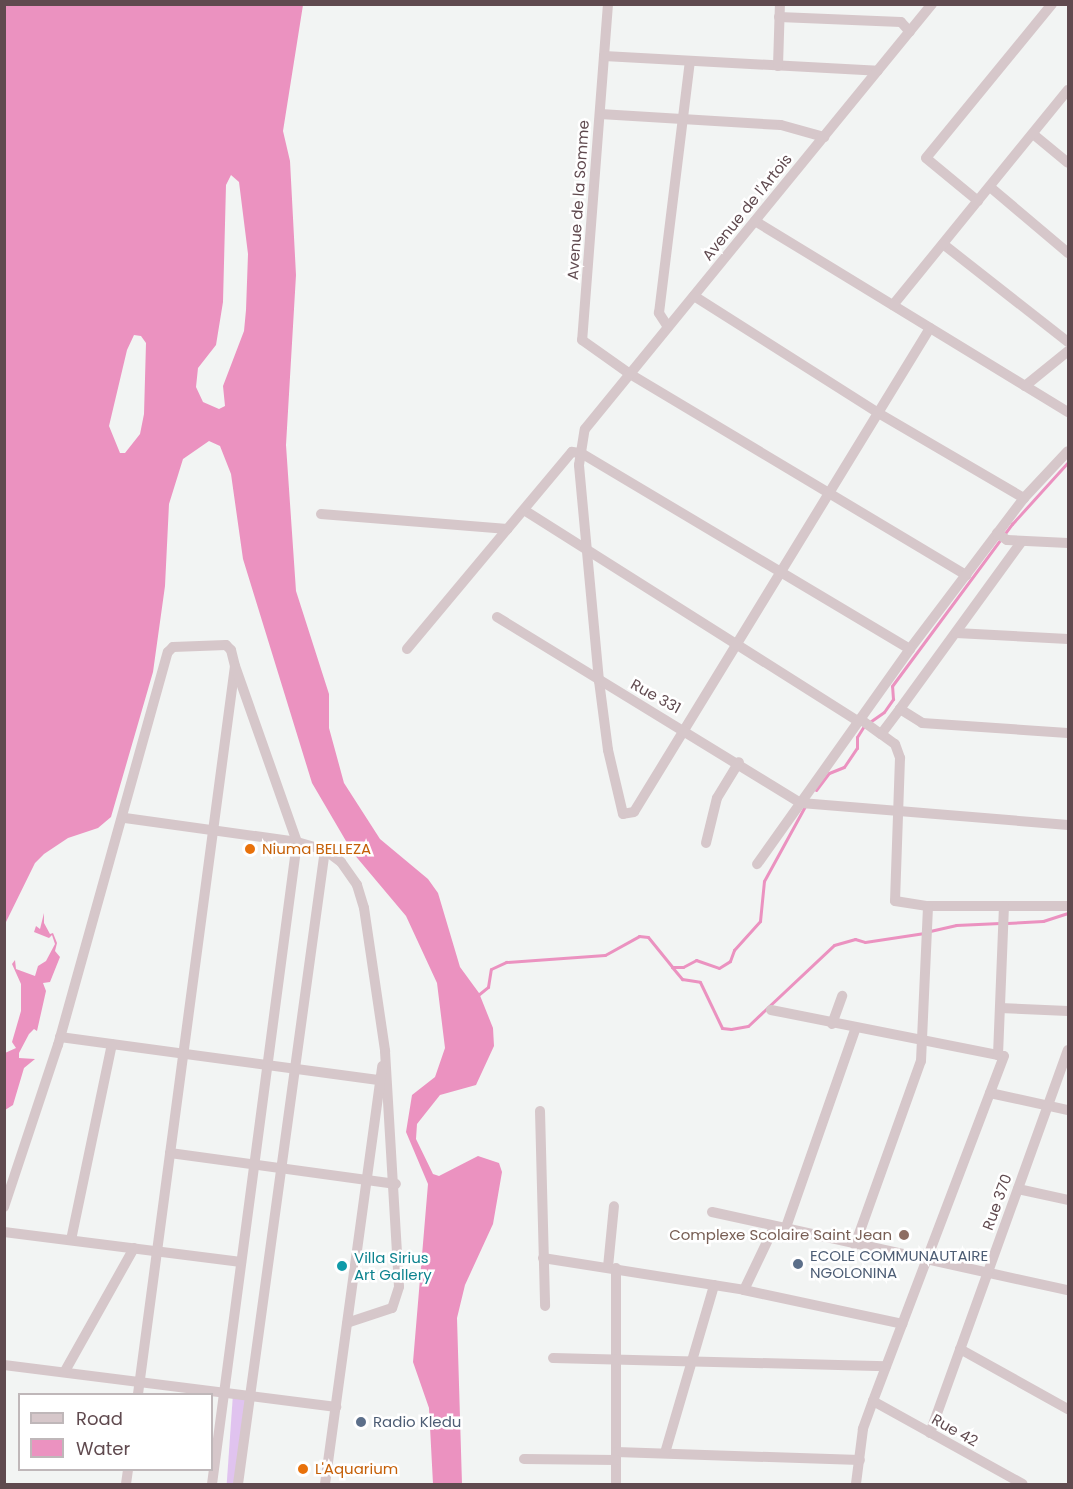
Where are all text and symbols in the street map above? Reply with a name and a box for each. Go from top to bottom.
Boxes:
street label: Avenue de la Somme [563,119,593,281]
street label: Avenue de l'Artois [698,150,796,264]
street label: Rue 331 [628,675,684,717]
place label: Niuma BELLEZA [262,840,371,858]
marker: Niuma BELLEZA [243,842,257,856]
street label: Rue 370 [979,1171,1015,1233]
place label: Complexe Scolaire Saint Jean [669,1226,892,1244]
marker: Complexe Scolaire Saint Jean [897,1228,911,1242]
place label: ECOLE COMMUNAUTAIRE NGOLONINA [810,1246,988,1281]
place label: Villa Sirius Art Gallery [354,1248,432,1283]
marker: ECOLE COMMUNAUTAIRE NGOLONINA [791,1257,805,1271]
marker: Villa Sirius Art Gallery [335,1259,349,1273]
legend [18,1393,213,1471]
text: Road [76,1406,123,1431]
street label: Rue 42 [929,1410,981,1450]
place label: Radio Kledu [373,1413,461,1431]
marker: Radio Kledu [354,1415,368,1429]
text: Water [76,1436,130,1461]
place label: L'Aquarium [315,1460,398,1478]
marker: L'Aquarium [296,1462,310,1476]

